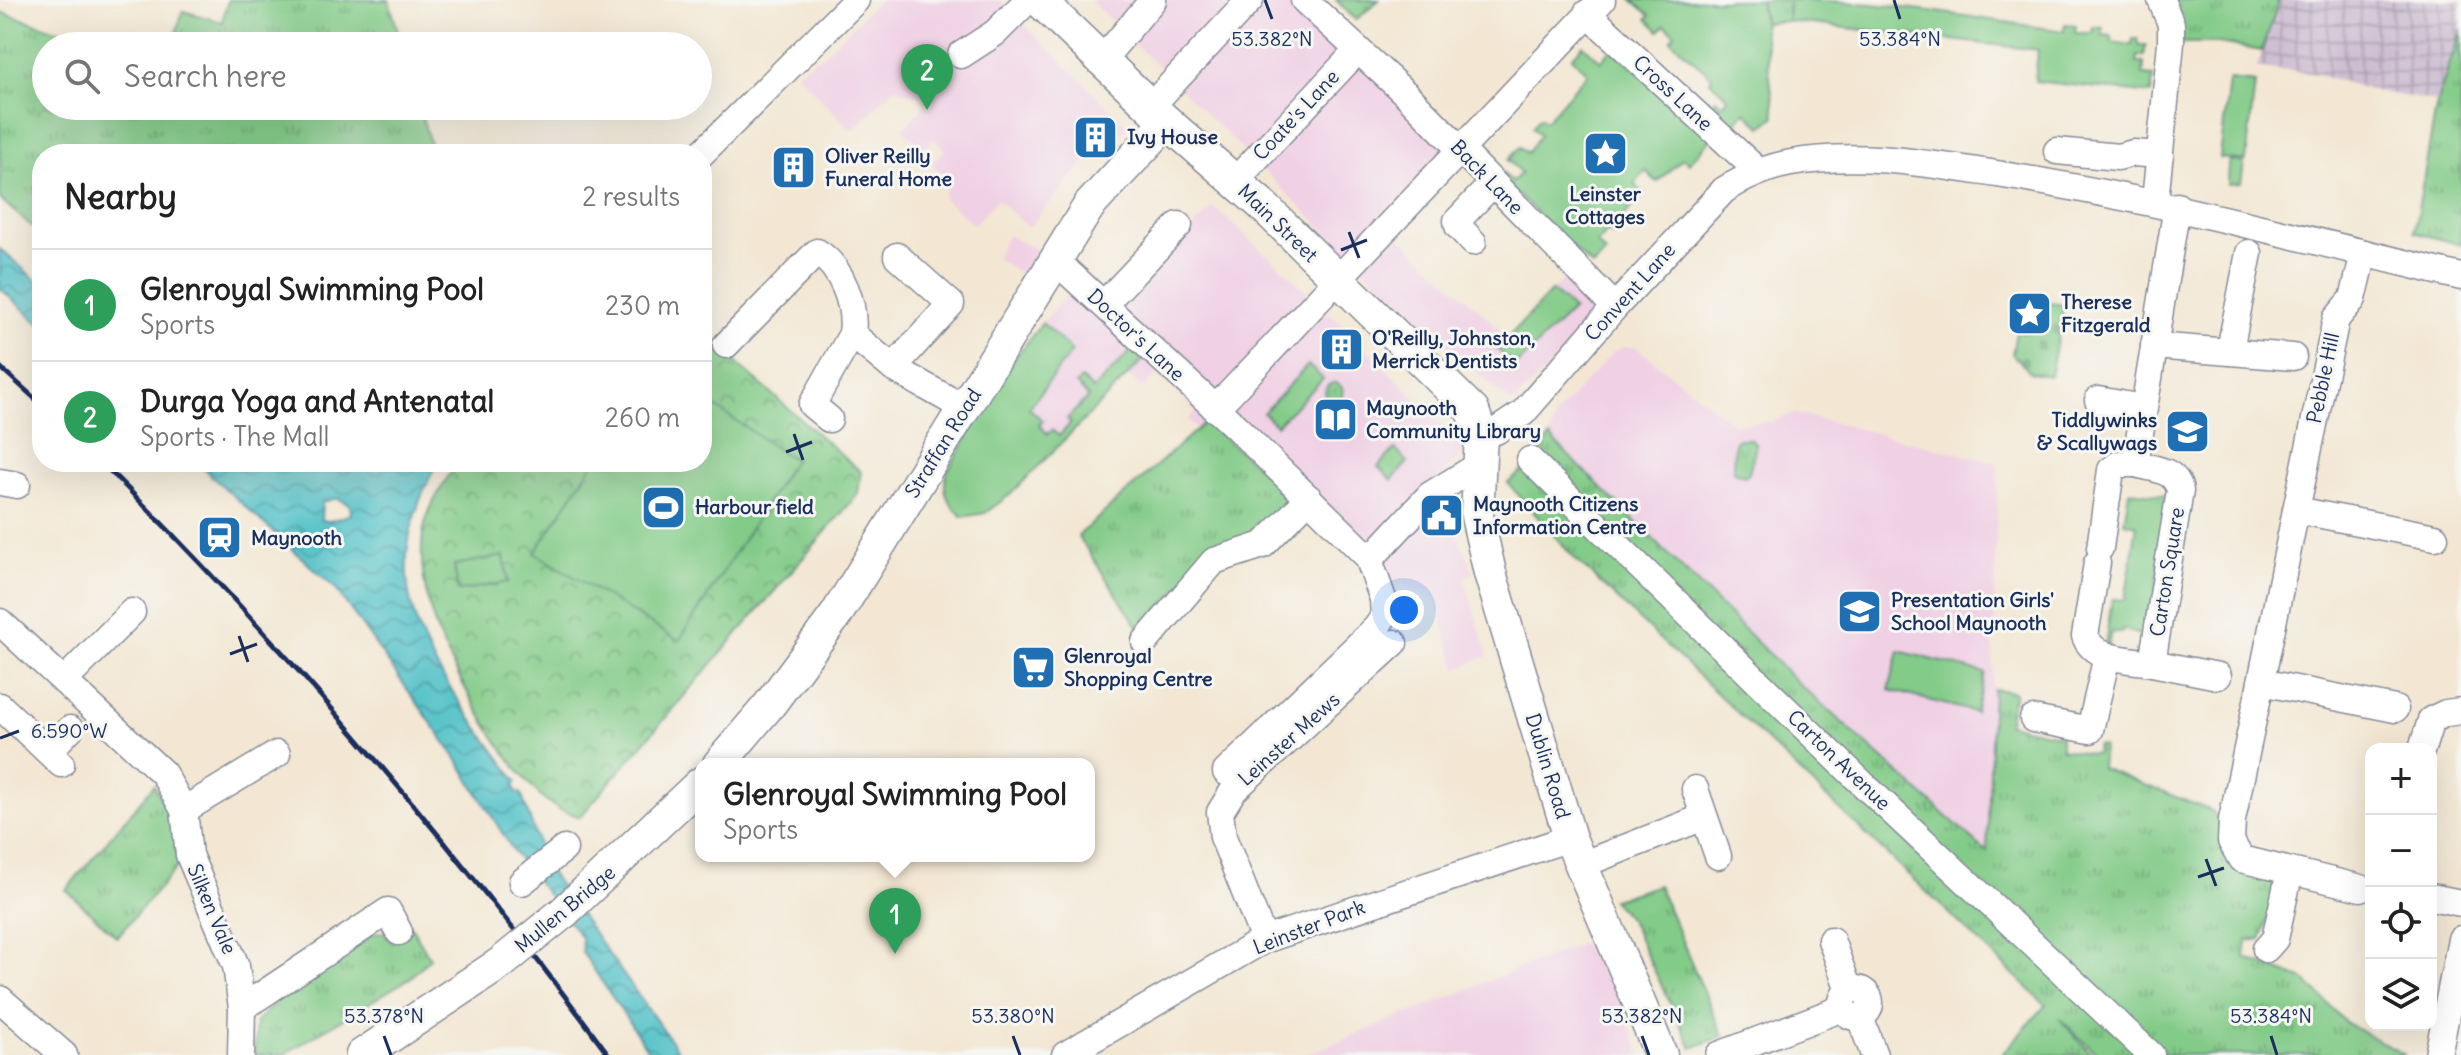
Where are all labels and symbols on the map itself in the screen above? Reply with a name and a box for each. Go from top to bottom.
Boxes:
text: 53.382°N [1231,26,1313,51]
text: 53.384°N [1859,26,1941,51]
pin: 2 [901,44,953,110]
street label: Cross Lane [1628,49,1718,136]
street label: Coate's Lane [1247,64,1344,165]
building icon: Ivy House [1072,113,1120,161]
place label: Ivy House [1127,124,1218,149]
place icon: Leinster Cottages [1581,130,1629,178]
street label: Back Lane [1446,134,1529,219]
place label: Oliver Reilly Funeral Home [825,143,952,191]
building icon: Oliver Reilly Funeral Home [770,144,818,192]
street label: Main Street [1233,178,1324,267]
place label: Leinster Cottages [1565,181,1645,229]
street label: Convent Lane [1579,237,1680,346]
street label: Doctor's Lane [1083,283,1190,386]
place icon: Therese Fitzgerald [2006,289,2054,337]
place label: Therese Fitzgerald [2061,289,2151,337]
building icon: O'Reilly, Johnston, Merrick Dentists [1317,325,1365,373]
place label: O'Reilly, Johnston, Merrick Dentists [1372,325,1535,373]
street label: Pebble Hill [2301,330,2344,425]
street label: Straffan Road [899,383,986,502]
library icon: Maynooth Community Library [1311,395,1359,443]
place label: Maynooth Community Library [1366,395,1541,443]
place label: Tiddlywinks & Scallywags [2037,407,2157,455]
school or university icon: Tiddlywinks & Scallywags [2164,408,2212,456]
sports icon: Harbour field [640,483,688,531]
place label: Maynooth Citizens Information Centre [1473,491,1647,539]
public building icon: Maynooth Citizens Information Centre [1418,492,1466,540]
place label: Harbour field [695,494,814,519]
street label: Carton Square [2144,506,2189,638]
station icon: Maynooth [196,514,244,562]
place label: Maynooth [251,525,342,550]
school or university icon: Presentation Girls' School Maynooth [1836,587,1884,635]
place label: Presentation Girls' School Maynooth [1891,587,2054,635]
your location [1384,590,1424,630]
supermarket icon: Glenroyal Shopping Centre [1009,643,1057,691]
place label: Glenroyal Shopping Centre [1064,643,1213,691]
street label: Leinster Mews [1233,686,1345,791]
street label: Carton Avenue [1782,704,1896,815]
street label: Dublin Road [1521,710,1576,822]
text: 6.590°W [31,718,107,743]
street label: Mullen Bridge [509,859,620,958]
street label: Silken Vale [182,860,243,958]
pin: 1 [869,888,921,954]
street label: Leinster Park [1249,894,1368,959]
text: 53.378°N [344,1003,424,1028]
text: 53.380°N [971,1003,1055,1028]
text: 53.382°N [1601,1003,1683,1028]
text: 53.384°N [2230,1003,2312,1028]

